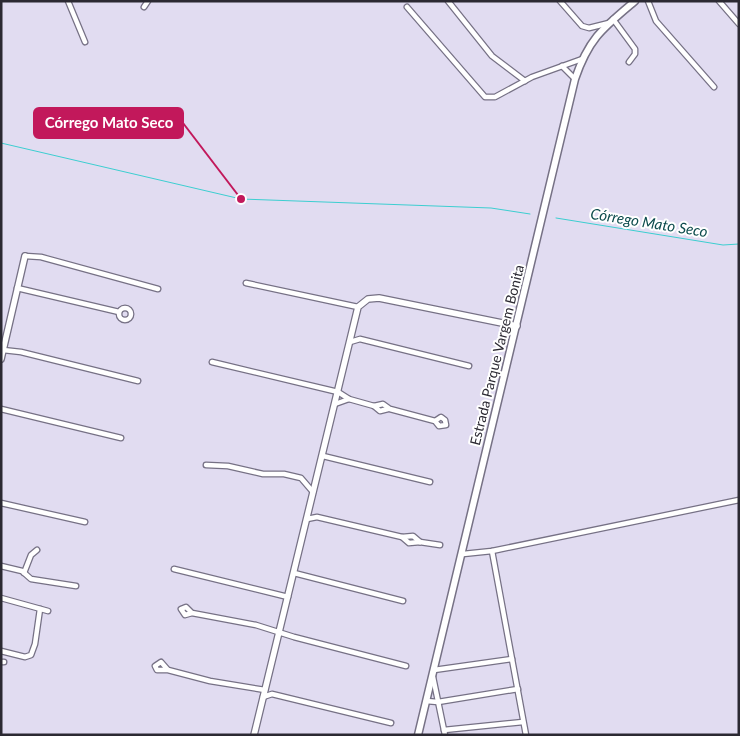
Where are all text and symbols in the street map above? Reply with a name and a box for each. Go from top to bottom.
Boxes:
callout: Córrego Mato Seco [34,108,183,138]
text: Córrego Mato Seco [45,113,174,131]
water label: Córrego Mato Seco [589,204,709,240]
street label: Estrada Parque Vargem Bonita [466,263,527,447]

